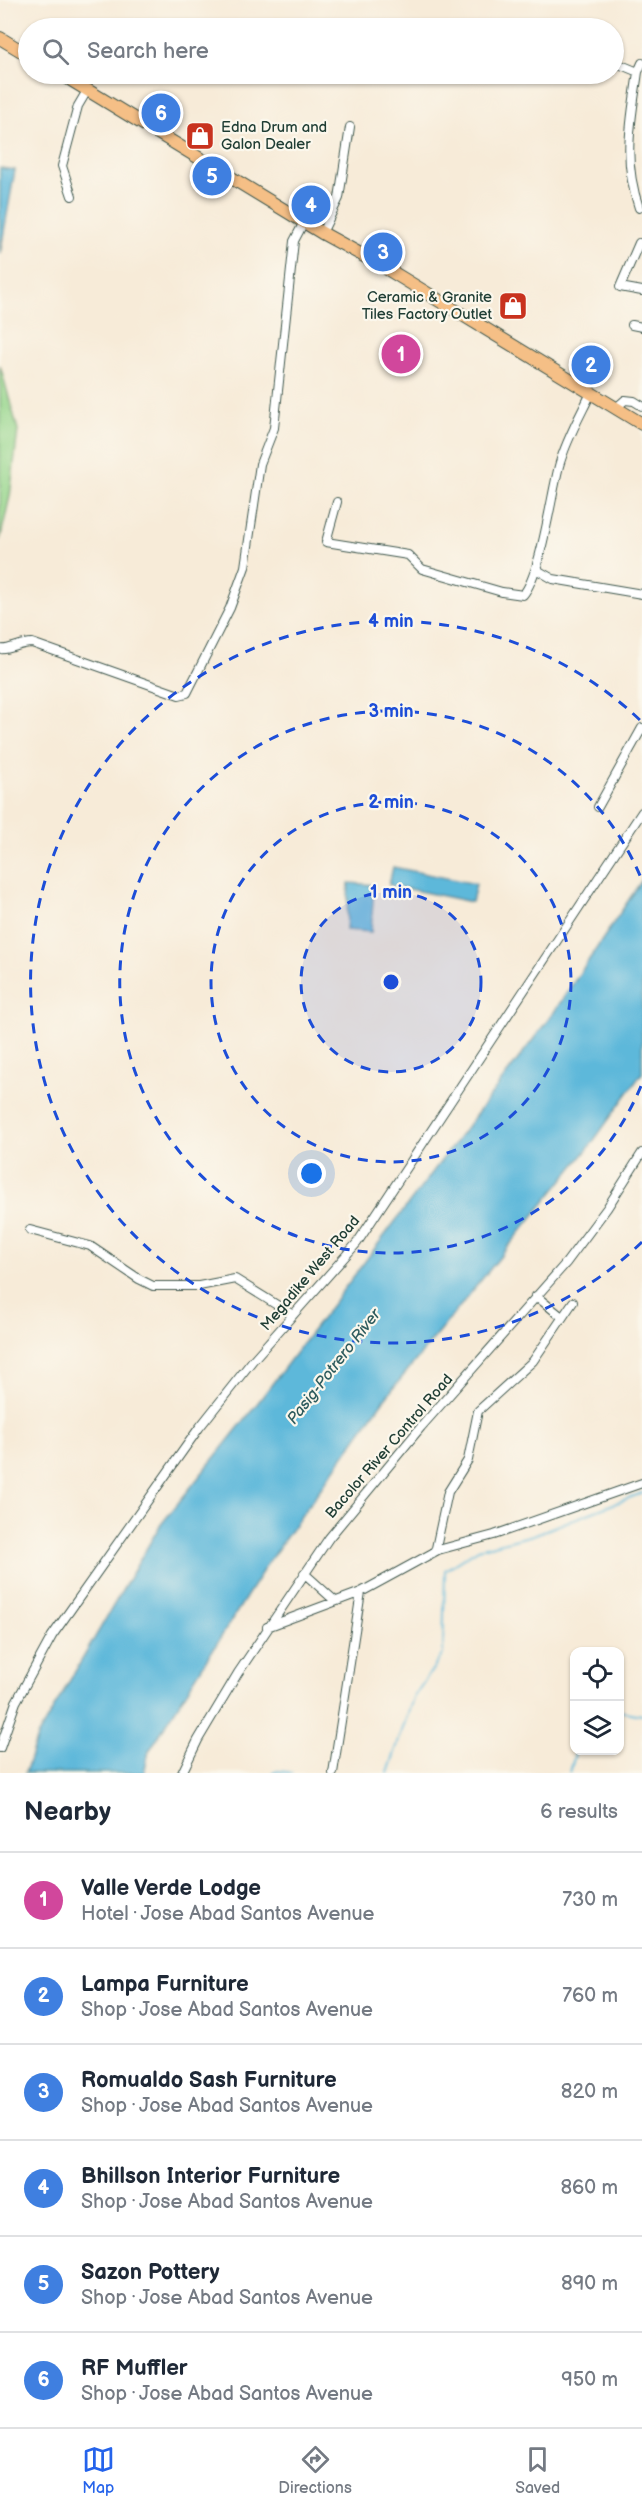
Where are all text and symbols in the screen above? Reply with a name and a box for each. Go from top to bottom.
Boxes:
search box [18,18,624,84]
icon: search [39,35,72,68]
text: Search here [87,38,209,65]
pin: 6 [142,90,180,136]
place label: Edna Drum and Galon Dealer [221,118,327,154]
shop icon: Edna Drum and Galon Dealer [184,120,216,152]
pin: 5 [192,154,232,198]
pin: 4 [292,182,330,228]
pin: 3 [364,230,403,274]
place label: Ceramic & Granite Tiles Factory Outlet [362,288,492,324]
shop icon: Ceramic & Granite Tiles Factory Outlet [497,290,529,322]
pin: 1 [382,332,420,376]
pin: 2 [572,342,610,388]
text: 4 min [368,611,414,632]
text: 3 min [368,701,414,722]
text: 2 min [368,792,414,813]
text: 1 min [370,882,412,903]
centre of rings [381,972,401,992]
your location [297,1159,326,1188]
street label: Megadike West Road [257,1212,364,1335]
water label: Pasig-Potrero River [283,1305,386,1428]
street label: Bacolor River Control Road [321,1370,457,1522]
map controls [570,1647,624,1755]
button: locate [570,1647,624,1701]
button: layers [570,1701,624,1755]
text: Nearby [24,1797,111,1828]
text: 6 results [540,1800,618,1824]
text: Valle Verde Lodge [81,1875,261,1902]
text: 1 [39,1888,48,1912]
text: 730 m [562,1888,618,1912]
text: Hotel · Jose Abad Santos Avenue [81,1902,374,1926]
text: Lampa Furniture [81,1971,249,1998]
text: 2 [38,1984,49,2008]
text: 760 m [562,1984,618,2008]
text: Shop · Jose Abad Santos Avenue [81,1998,373,2022]
text: Romualdo Sash Furniture [81,2067,337,2094]
text: 3 [38,2080,49,2104]
text: 820 m [561,2080,618,2104]
text: Shop · Jose Abad Santos Avenue [81,2094,373,2118]
text: Bhillson Interior Furniture [81,2163,340,2190]
text: 4 [38,2176,49,2200]
text: 860 m [560,2176,618,2200]
text: Shop · Jose Abad Santos Avenue [81,2190,373,2214]
text: Sazon Pottery [81,2259,220,2286]
text: 5 [38,2272,49,2296]
text: 890 m [561,2272,618,2296]
text: Shop · Jose Abad Santos Avenue [81,2286,373,2310]
text: RF Muffler [81,2355,188,2382]
text: 6 [37,2368,50,2392]
text: 950 m [561,2368,618,2392]
text: Shop · Jose Abad Santos Avenue [81,2382,373,2406]
tab: Map [82,2443,115,2498]
tab: Directions [278,2443,352,2498]
tab: Saved [515,2443,560,2498]

